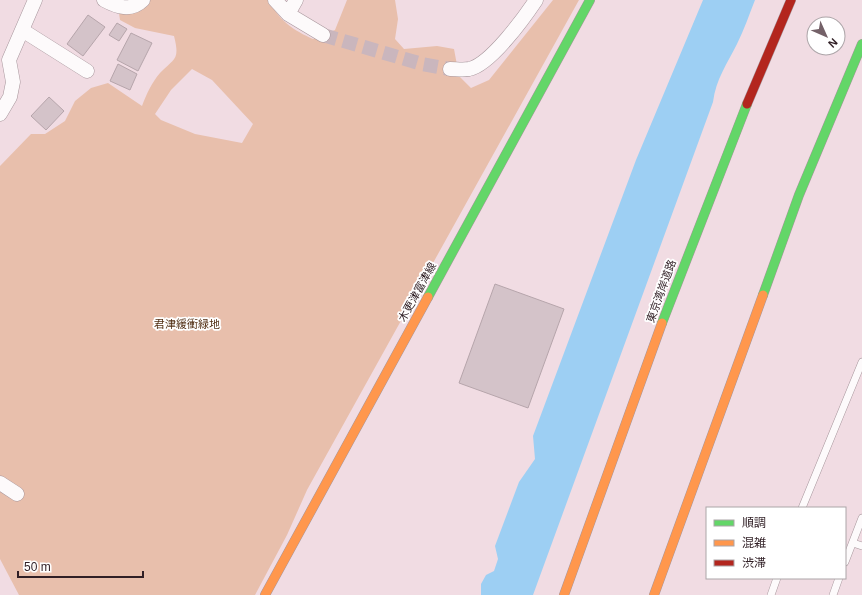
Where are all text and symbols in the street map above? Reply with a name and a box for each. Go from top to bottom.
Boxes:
north arrow [806,16,846,56]
text: N [826,36,840,50]
street label: 東京湾岸道路 [644,258,678,324]
street label: 木更津富津線 [396,260,438,324]
park label: 君津緩衝緑地 [154,318,220,330]
legend [706,507,846,579]
text: 順調 [742,516,766,530]
text: 混雑 [742,536,766,550]
scale bar [18,553,143,579]
text: 渋滞 [742,556,766,570]
text: 50 m [24,560,51,574]

